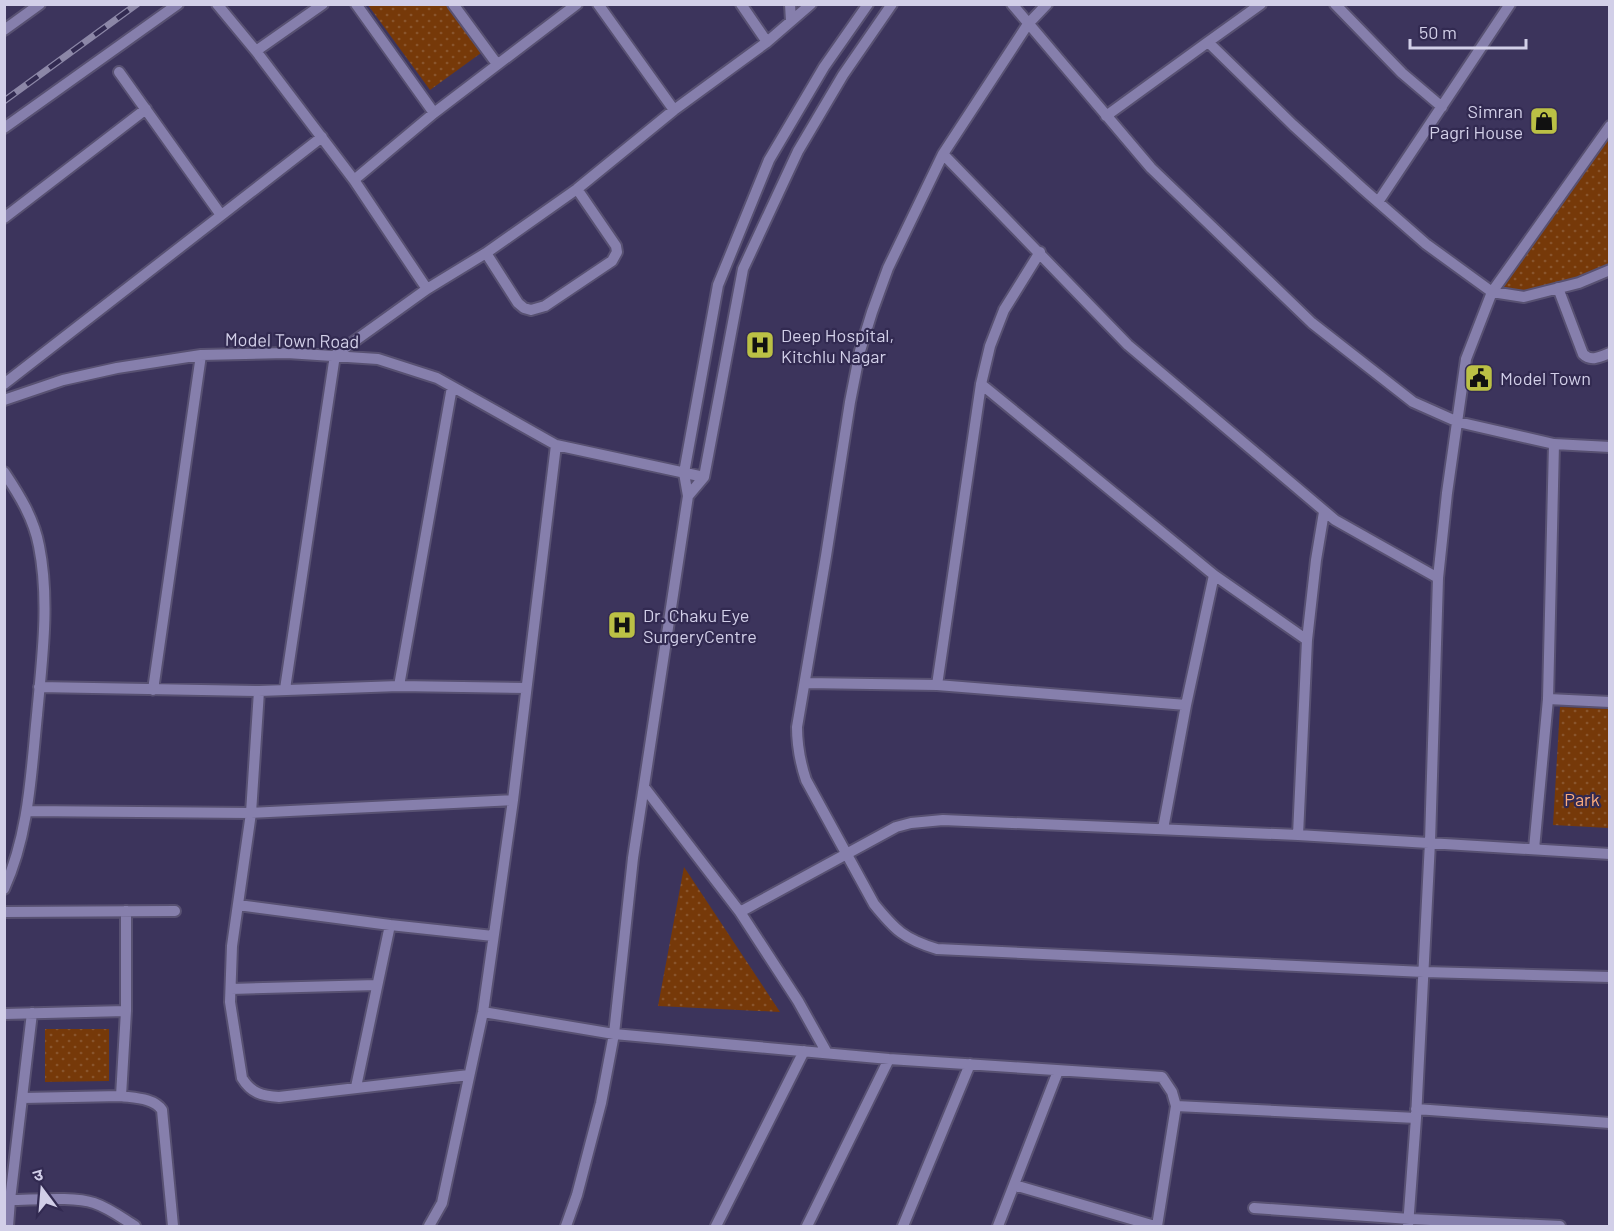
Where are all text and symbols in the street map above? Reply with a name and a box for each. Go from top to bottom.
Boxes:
scale bar [1410,12,1526,50]
text: 50 m [1419,21,1457,43]
place label: Simran Pagri House [1429,100,1523,143]
shop icon: Simran Pagri House [1528,105,1560,137]
place label: Deep Hospital, Kitchlu Nagar [781,324,894,367]
street label: Model Town Road [225,328,359,352]
hospital icon: Deep Hospital, Kitchlu Nagar [744,329,776,361]
public building icon: Model Town [1463,362,1495,394]
place label: Model Town [1500,367,1591,389]
place label: Dr. Chaku Eye SurgeryCentre [643,604,757,647]
hospital icon: Dr. Chaku Eye SurgeryCentre [606,609,638,641]
park label: Park [1564,788,1600,810]
north arrow [12,1159,72,1219]
text: उ [31,1164,45,1185]

